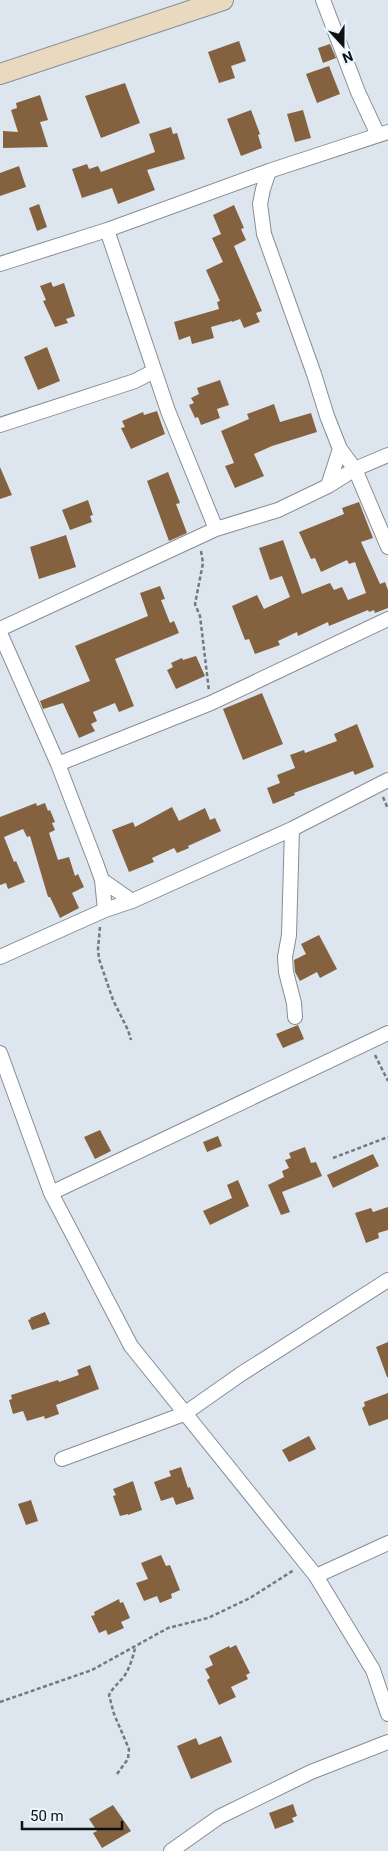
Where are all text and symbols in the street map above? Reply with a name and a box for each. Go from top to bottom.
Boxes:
north arrow [318,20,368,70]
text: N [340,48,355,66]
scale bar [22,1798,122,1830]
text: 50 m [30,1807,64,1825]

